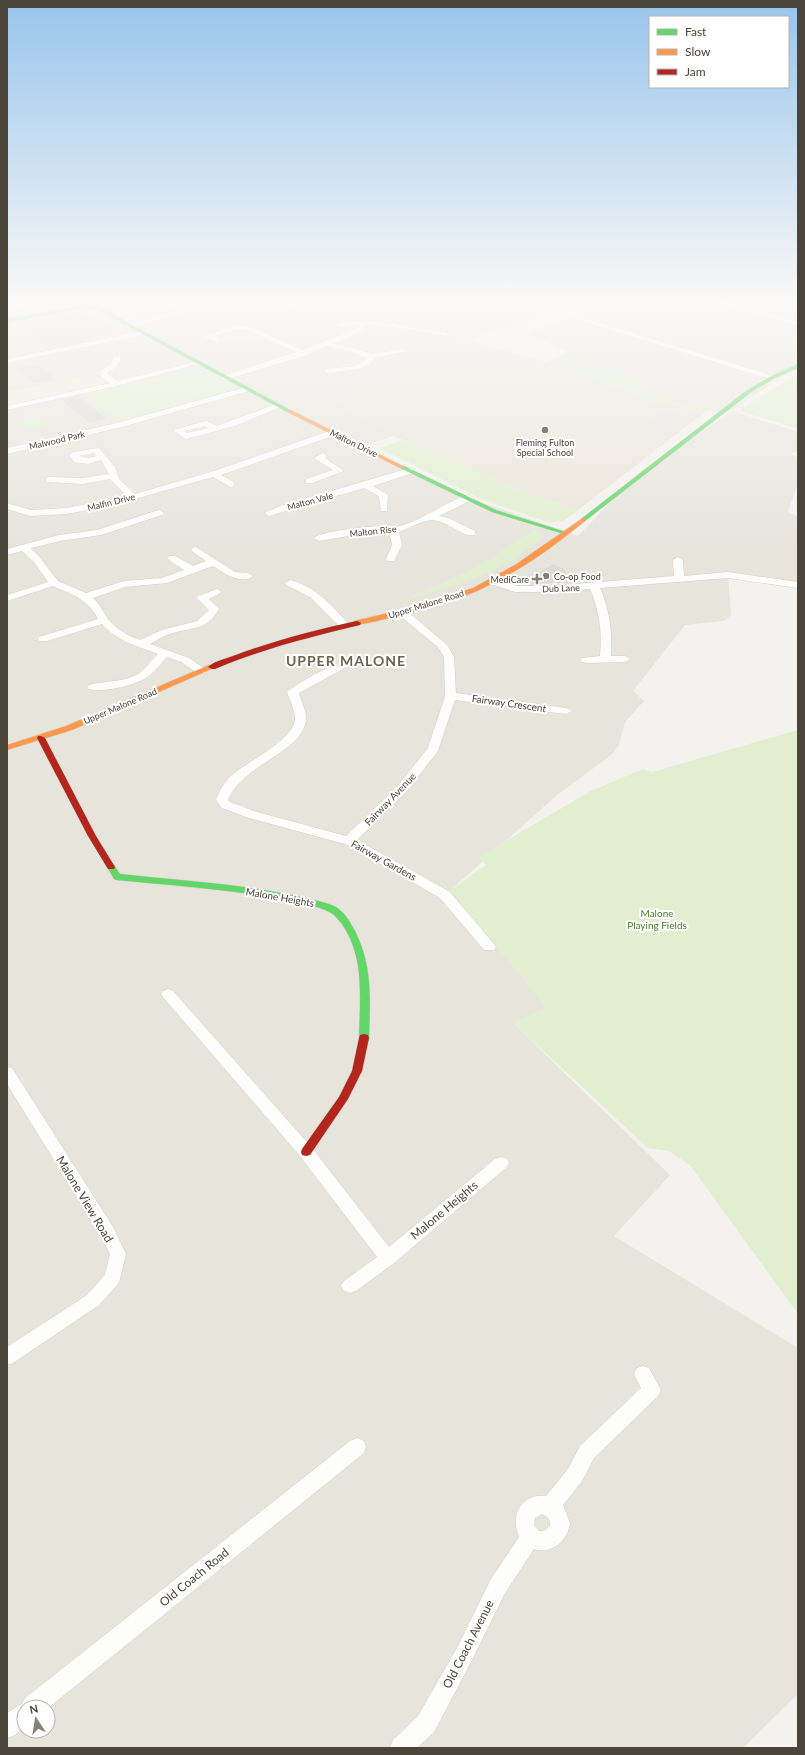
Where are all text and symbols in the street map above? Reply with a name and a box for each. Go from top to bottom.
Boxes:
legend [649,16,789,88]
text: Fast [685,24,707,39]
text: Slow [685,44,711,59]
text: Jam [685,64,706,79]
marker: Fleming Fulton Special School [540,425,550,435]
street label: Malton Drive [328,427,380,459]
street label: Malwood Park [28,428,86,452]
place label: Fleming Fulton Special School [516,437,574,458]
street label: Malton Vale [286,490,334,512]
street label: Malfin Drive [86,491,136,513]
street label: Malton Rise [349,523,397,539]
marker: Co-op Food [541,571,551,581]
place label: Co-op Food [554,571,601,582]
place label: MediCare [491,574,529,585]
marker: MediCare [532,574,542,584]
street label: Dub Lane [542,582,580,594]
street label: Upper Malone Road [387,587,465,621]
district label: UPPER MALONE [286,652,406,669]
street label: Upper Malone Road [82,686,158,726]
street label: Fairway Crescent [471,692,547,714]
street label: Fairway Avenue [362,770,418,828]
street label: Fairway Gardens [349,837,419,883]
street label: Malone Heights [245,885,315,909]
park label: Malone Playing Fields [627,907,687,931]
street label: Malone View Road [53,1153,117,1245]
street label: Malone Heights [407,1178,481,1242]
street label: Old Coach Road [156,1544,232,1610]
street label: Old Coach Avenue [439,1597,497,1691]
north arrow [16,1699,56,1739]
text: N [28,1701,39,1716]

